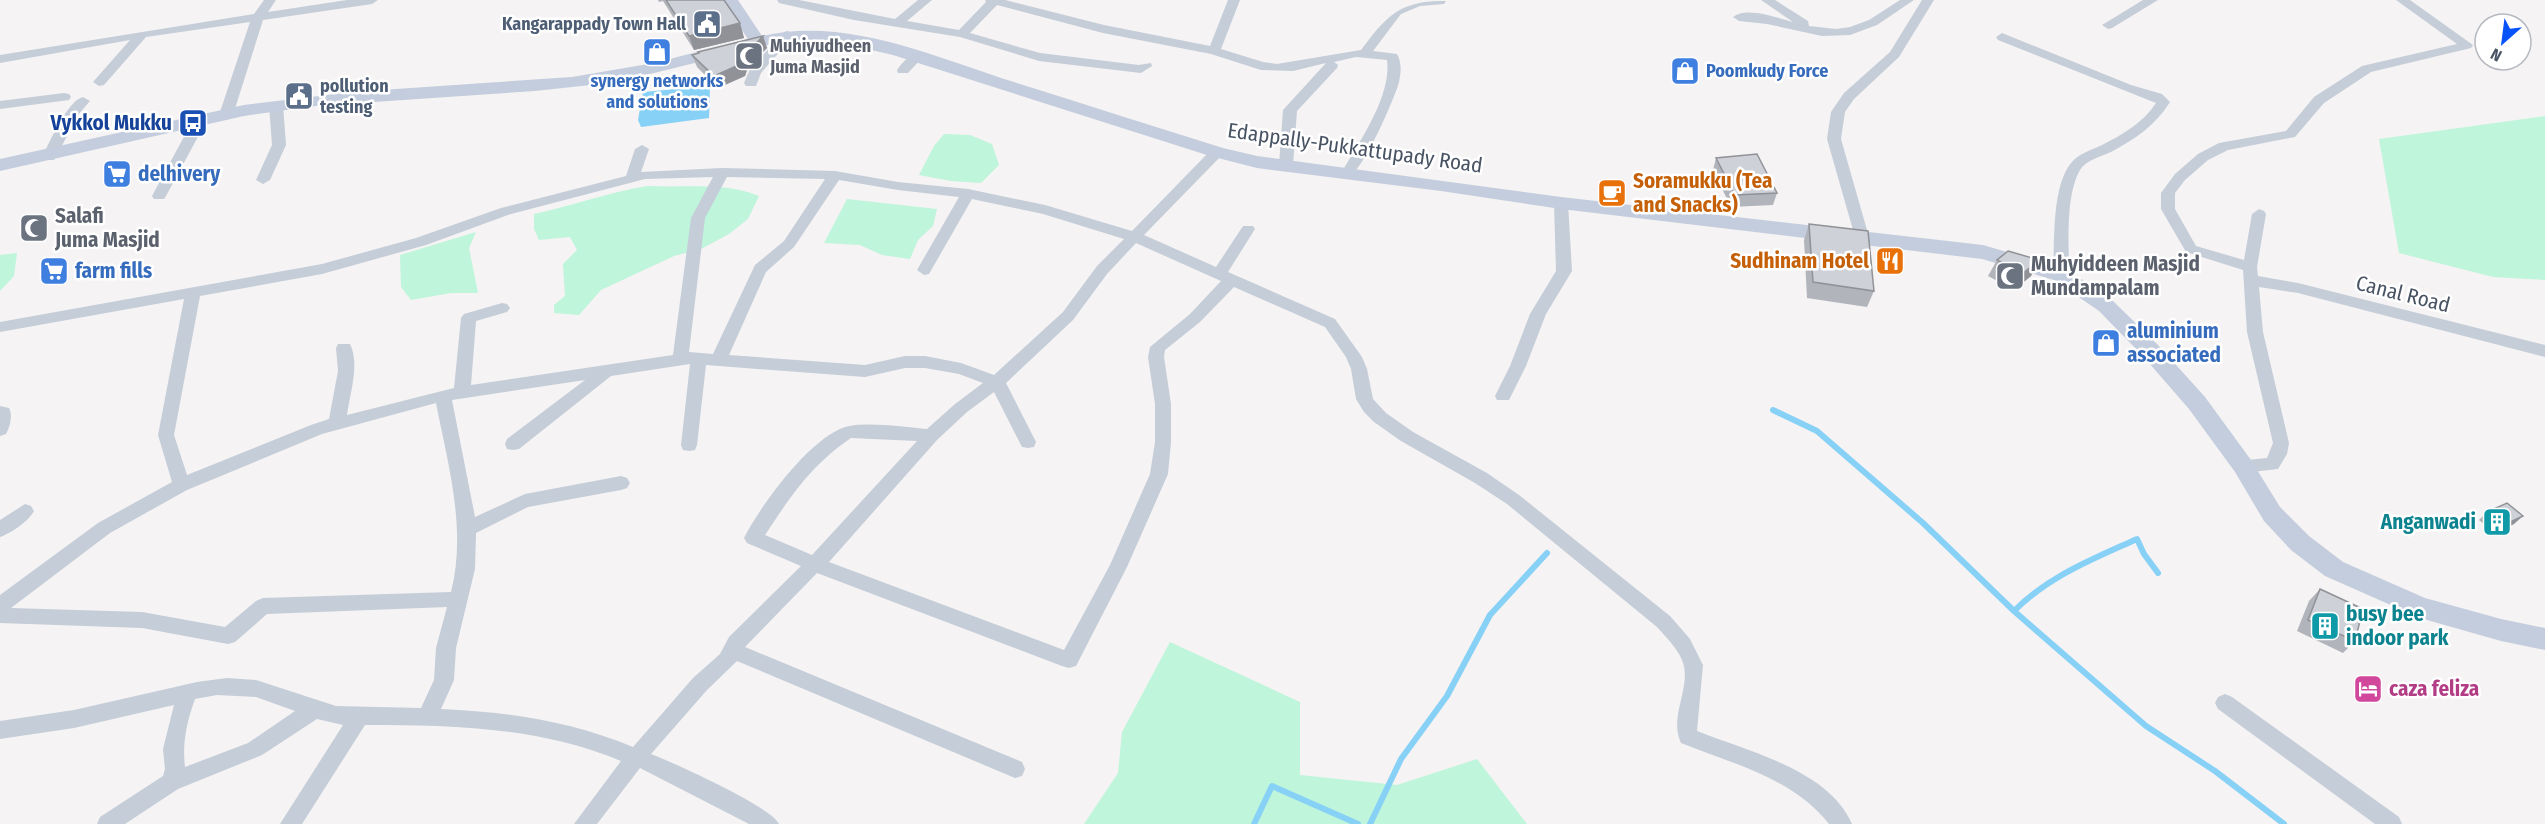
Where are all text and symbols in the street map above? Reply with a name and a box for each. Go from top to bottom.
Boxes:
public building icon: Kangarappady Town Hall [691,8,723,40]
north arrow [2473,12,2533,72]
place label: Kangarappady Town Hall [502,13,686,35]
place label: Muhiyudheen Juma Masjid [769,35,871,78]
shop icon: synergy networks and solutions [641,36,673,68]
mosque icon: Muhiyudheen Juma Masjid [733,40,765,72]
text: N [2487,44,2505,65]
shop icon: Poomkudy Force [1669,55,1701,87]
place label: Poomkudy Force [1706,60,1828,82]
place label: synergy networks and solutions [591,70,724,113]
place label: pollution testing [320,75,389,118]
public building icon: pollution testing [283,80,315,112]
bus stop icon: Vykkol Mukku [177,107,209,139]
place label: Vykkol Mukku [50,110,172,136]
street label: Edappally-Pukkattupady Road [1226,117,1484,179]
supermarket icon: delhivery [101,158,133,190]
place label: delhivery [138,161,221,187]
place label: Soramukku (Tea and Snacks) [1633,168,1772,218]
cafe icon: Soramukku (Tea and Snacks) [1596,177,1628,209]
place label: Salafi Juma Masjid [54,203,160,253]
mosque icon: Salafi Juma Masjid [18,212,50,244]
restaurant icon: Sudhinam Hotel [1874,245,1906,277]
place label: Sudhinam Hotel [1730,248,1869,274]
place label: Muhyiddeen Masjid Mundampalam [2031,251,2200,301]
supermarket icon: farm fills [38,255,70,287]
place label: farm fills [75,258,152,284]
mosque icon: Muhyiddeen Masjid Mundampalam [1994,260,2026,292]
street label: Canal Road [2353,270,2453,318]
place label: aluminium associated [2127,318,2221,368]
shop icon: aluminium associated [2090,327,2122,359]
building icon: Anganwadi [2481,506,2513,538]
place label: Anganwadi [2380,509,2476,535]
place label: busy bee indoor park [2346,601,2449,651]
building icon: busy bee indoor park [2309,610,2341,642]
hotel icon: caza feliza [2352,673,2384,705]
place label: caza feliza [2389,676,2479,702]

